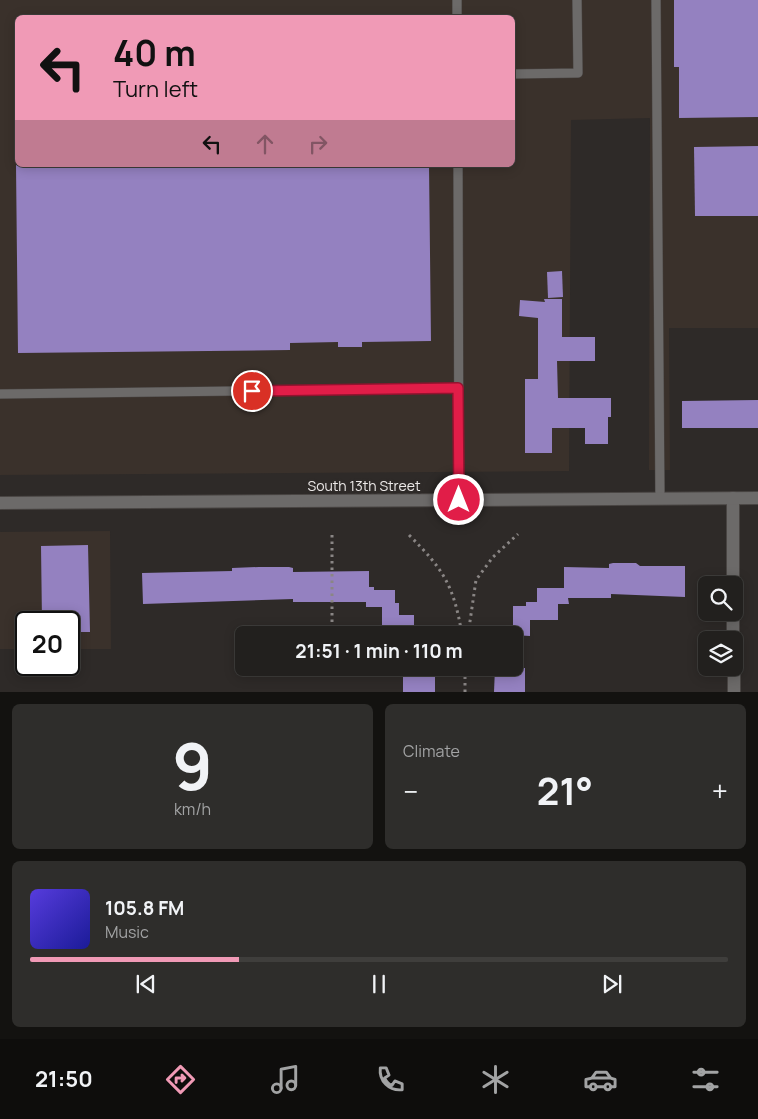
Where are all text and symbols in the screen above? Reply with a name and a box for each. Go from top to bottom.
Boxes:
text: 40 m [113,29,196,77]
icon: left [30,35,95,100]
text: Turn left [113,74,198,104]
icon: left [198,130,226,158]
icon: ahead [251,130,279,158]
icon: right [304,130,332,158]
pin [231,370,273,412]
icon: arrive [238,377,266,405]
position arrow [432,473,484,525]
street label: South 13th Street [308,476,421,495]
map controls [698,576,743,676]
button: search [698,576,743,621]
speed limit sign: 20 [15,611,80,676]
button: layers [698,631,743,676]
text: 21:51 · 1 min · 110 m [295,638,463,664]
text: 9 [172,721,213,810]
text: Climate [403,740,460,762]
text: 21° [537,764,593,816]
text: − [403,772,418,810]
text: + [712,772,728,810]
text: km/h [174,798,211,820]
text: 105.8 FM [105,895,184,921]
text: Music [105,921,149,943]
icon: previous [132,970,160,998]
icon: pause [365,970,393,998]
icon: next [598,970,626,998]
icon: directions [163,1062,198,1097]
icon: music [268,1062,303,1097]
icon: phone [373,1062,408,1097]
icon: climate [478,1062,513,1097]
icon: car [583,1062,618,1097]
icon: filters [688,1062,723,1097]
text: 21:50 [35,1064,93,1094]

